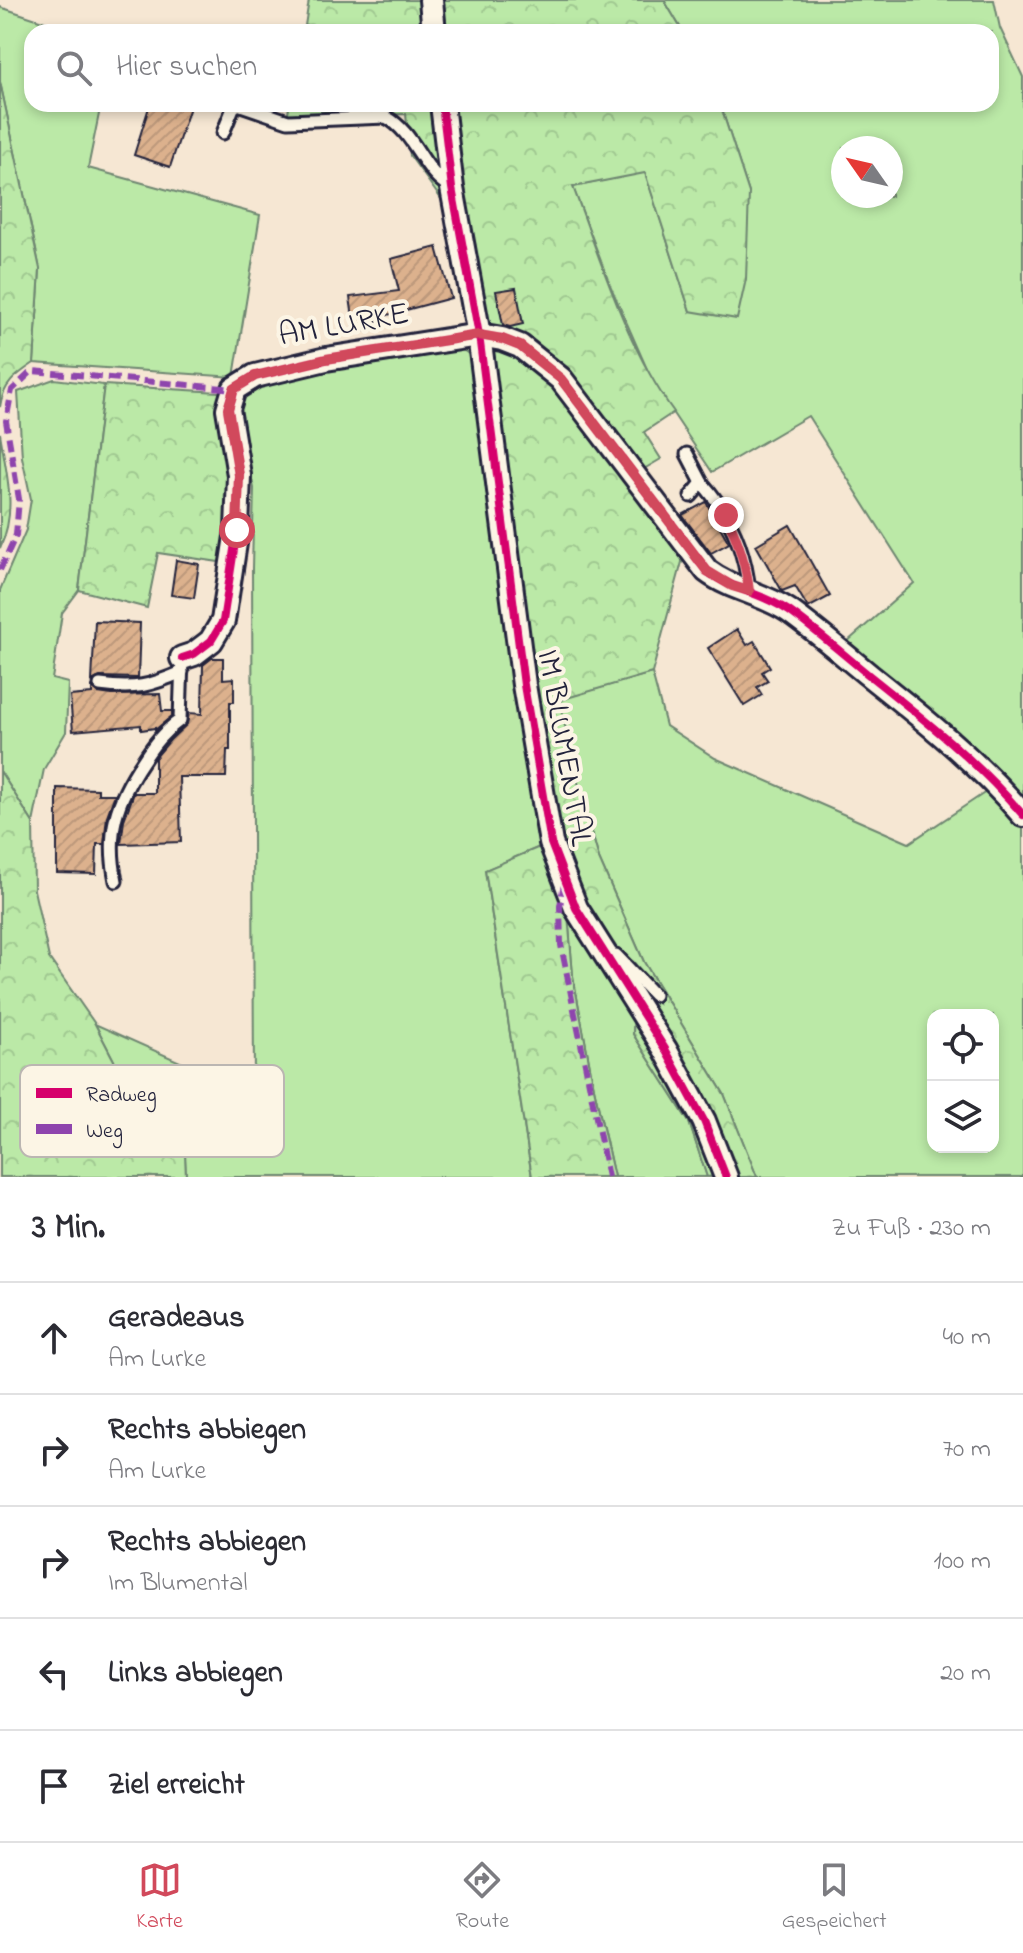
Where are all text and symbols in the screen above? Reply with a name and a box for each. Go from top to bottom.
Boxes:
search box [24,24,999,112]
icon: search [52,46,96,90]
text: Hier suchen [116,46,257,90]
north arrow [831,136,903,208]
street label: AM LURKE [275,291,413,361]
route end [708,497,744,533]
route start [219,512,255,548]
street label: IM BLUMENTAL [523,646,603,850]
map controls [927,1009,999,1153]
button: locate [927,1009,999,1081]
legend [20,1065,284,1157]
text: Radweg [86,1080,157,1113]
button: layers [927,1081,999,1153]
text: Weg [86,1116,123,1149]
text: 3 Min. [32,1204,105,1254]
text: Zu Fuß · 230 m [831,1210,991,1248]
text: Geradeaus [108,1297,245,1341]
icon: ahead [32,1316,76,1360]
text: 40 m [942,1319,991,1357]
text: Am Lurke [108,1341,206,1379]
text: Rechts abbiegen [108,1409,306,1453]
icon: right [32,1428,76,1472]
text: 70 m [942,1431,991,1469]
text: Am Lurke [108,1453,206,1491]
text: Rechts abbiegen [108,1521,306,1565]
icon: right [32,1540,76,1584]
text: 100 m [934,1543,991,1581]
text: Im Blumental [108,1565,248,1603]
icon: left [32,1652,76,1696]
text: Links abbiegen [108,1652,283,1696]
text: 20 m [940,1655,991,1693]
icon: arrive [32,1764,76,1808]
text: Ziel erreicht [108,1764,245,1808]
tab: Karte [136,1858,183,1938]
tab: Route [456,1858,509,1938]
tab: Gespeichert [782,1858,887,1938]

